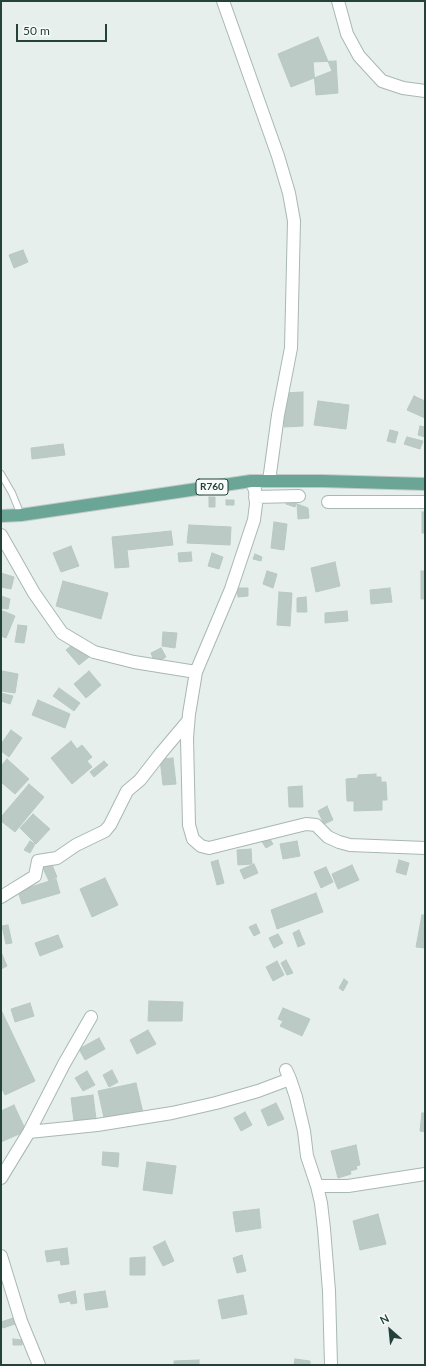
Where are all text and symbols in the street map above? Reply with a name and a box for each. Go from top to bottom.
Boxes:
scale bar [18,16,109,42]
text: 50 m [23,23,50,38]
road number: R760 [196,479,228,495]
north arrow [370,1310,410,1350]
text: N [378,1311,391,1327]

